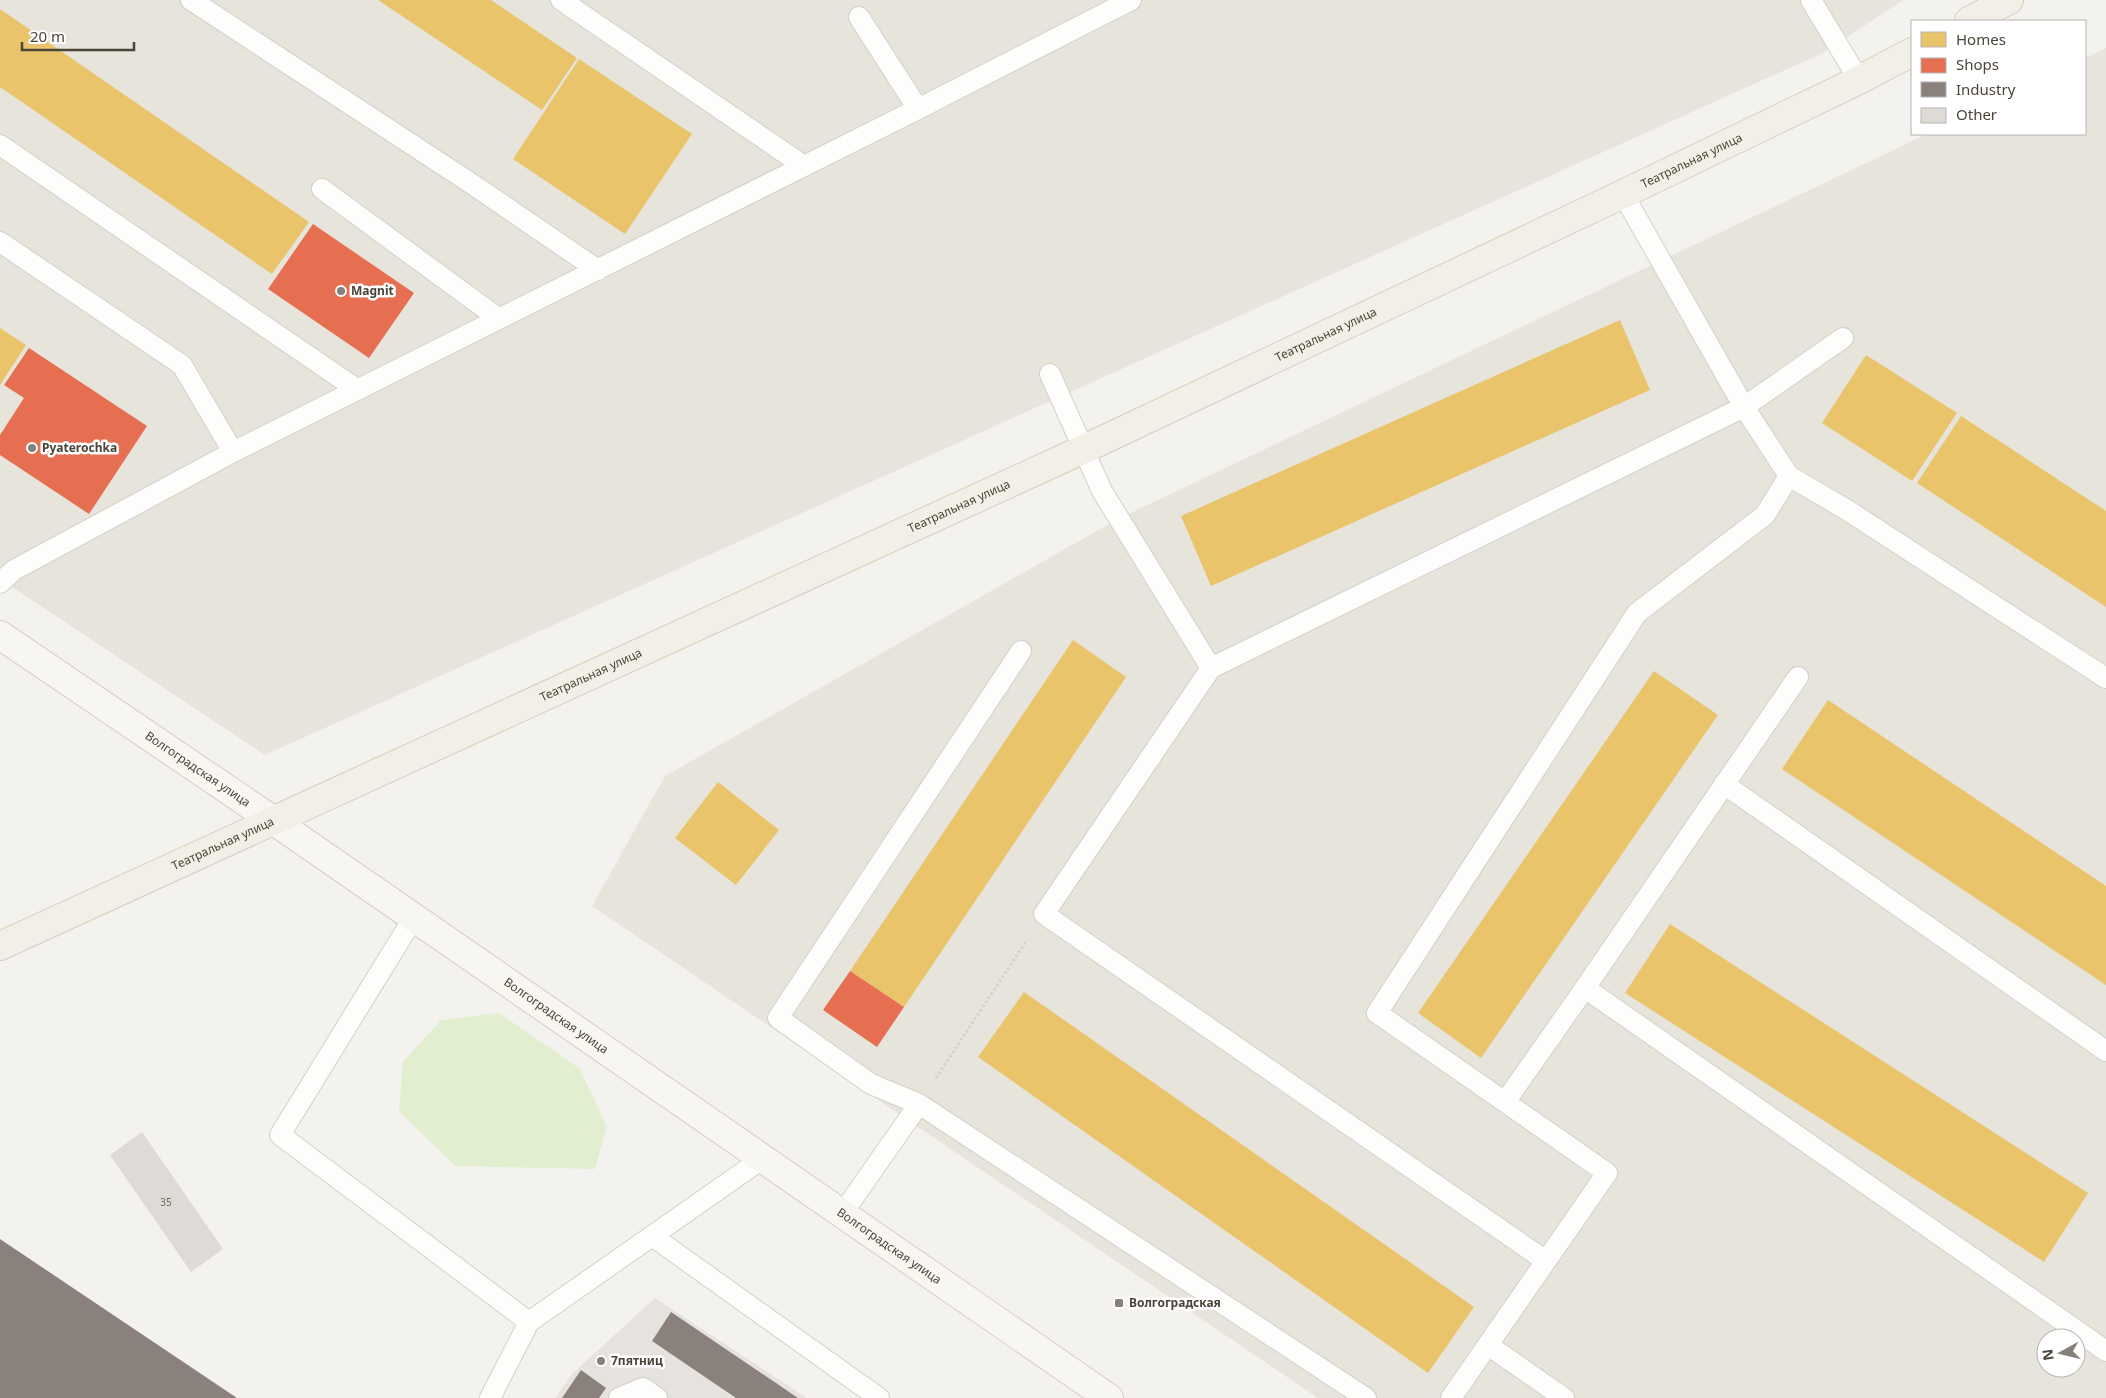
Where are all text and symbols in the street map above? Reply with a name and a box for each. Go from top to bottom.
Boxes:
scale bar [22,20,135,52]
legend [1911,20,2086,135]
text: 20 m [30,26,65,46]
text: Homes [1956,29,2006,49]
text: Shops [1956,54,1999,74]
text: Industry [1956,79,2016,99]
text: Other [1956,104,1997,124]
street label: Театральная улица [1638,129,1745,192]
place label: Magnit [351,282,394,299]
marker: Magnit [335,285,347,297]
street label: Театральная улица [1272,303,1379,366]
place label: Pyaterochka [42,439,117,456]
marker: Pyaterochka [26,442,38,454]
street label: Театральная улица [905,475,1013,537]
street label: Театральная улица [537,644,645,705]
street label: Волгоградская улица [142,727,254,811]
street label: Театральная улица [169,813,276,874]
street label: Волгоградская улица [501,973,612,1058]
house number: 35 [160,1195,172,1209]
street label: Волгоградская улица [834,1204,945,1288]
place label: Волгоградская [1129,1294,1221,1311]
marker: Волгоградская [1113,1297,1125,1309]
north arrow [2036,1328,2086,1378]
text: N [2037,1348,2058,1362]
place label: 7пятниц [611,1352,663,1369]
marker: 7пятниц [595,1355,607,1367]

